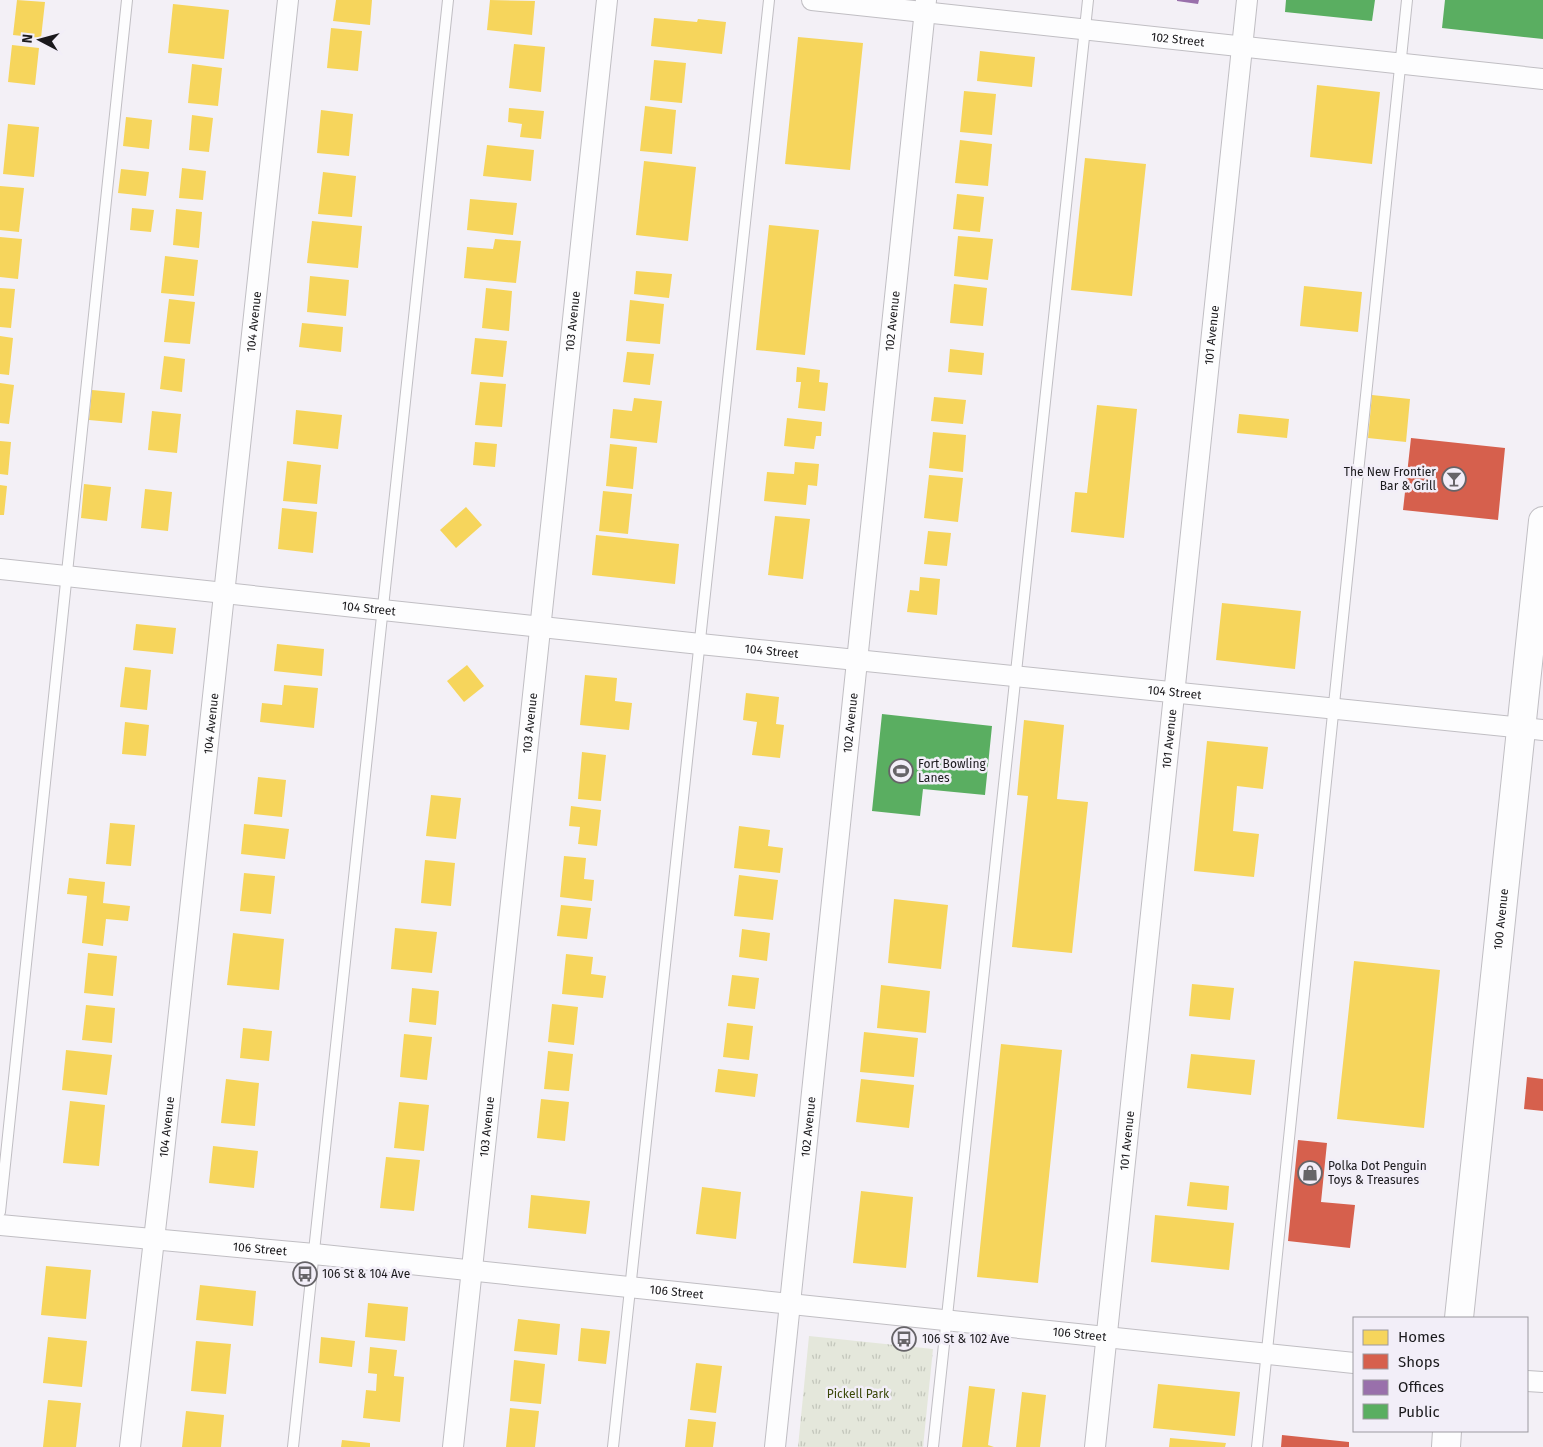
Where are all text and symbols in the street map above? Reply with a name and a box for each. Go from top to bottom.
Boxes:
north arrow [15,15,65,65]
street label: 102 Street [1151,30,1206,49]
text: N [19,33,37,44]
street label: 104 Avenue [244,290,264,353]
street label: 103 Avenue [563,290,583,352]
street label: 102 Avenue [882,290,903,352]
street label: 101 Avenue [1202,305,1222,366]
place label: The New Frontier Bar & Grill [1344,465,1436,493]
bar icon: The New Frontier Bar & Grill [1441,466,1467,492]
street label: 104 Street [341,599,397,618]
street label: 104 Street [744,642,800,661]
street label: 104 Street [1147,683,1203,702]
street label: 104 Avenue [201,692,221,755]
street label: 103 Avenue [520,692,540,754]
street label: 102 Avenue [840,692,861,754]
street label: 101 Avenue [1159,708,1179,769]
place label: Fort Bowling Lanes [918,757,986,785]
sports icon: Fort Bowling Lanes [888,758,914,784]
street label: 100 Avenue [1491,888,1511,951]
street label: 104 Avenue [156,1096,177,1158]
street label: 103 Avenue [477,1096,497,1158]
street label: 102 Avenue [798,1096,819,1158]
street label: 101 Avenue [1117,1110,1137,1171]
place label: Polka Dot Penguin Toys & Treasures [1328,1159,1427,1187]
shop icon: Polka Dot Penguin Toys & Treasures [1297,1160,1323,1186]
street label: 106 Street [232,1240,288,1259]
bus stop icon: 106 St & 104 Ave [292,1261,318,1287]
place label: 106 St & 104 Ave [322,1267,410,1281]
street label: 106 Street [649,1282,705,1302]
legend [1353,1317,1528,1432]
street label: 106 Street [1052,1324,1108,1344]
bus stop icon: 106 St & 102 Ave [891,1326,917,1352]
text: Homes [1398,1328,1445,1346]
place label: 106 St & 102 Ave [922,1332,1010,1346]
text: Shops [1398,1353,1440,1371]
text: Offices [1398,1378,1444,1396]
park label: Pickell Park [827,1387,890,1401]
text: Public [1398,1403,1440,1421]

